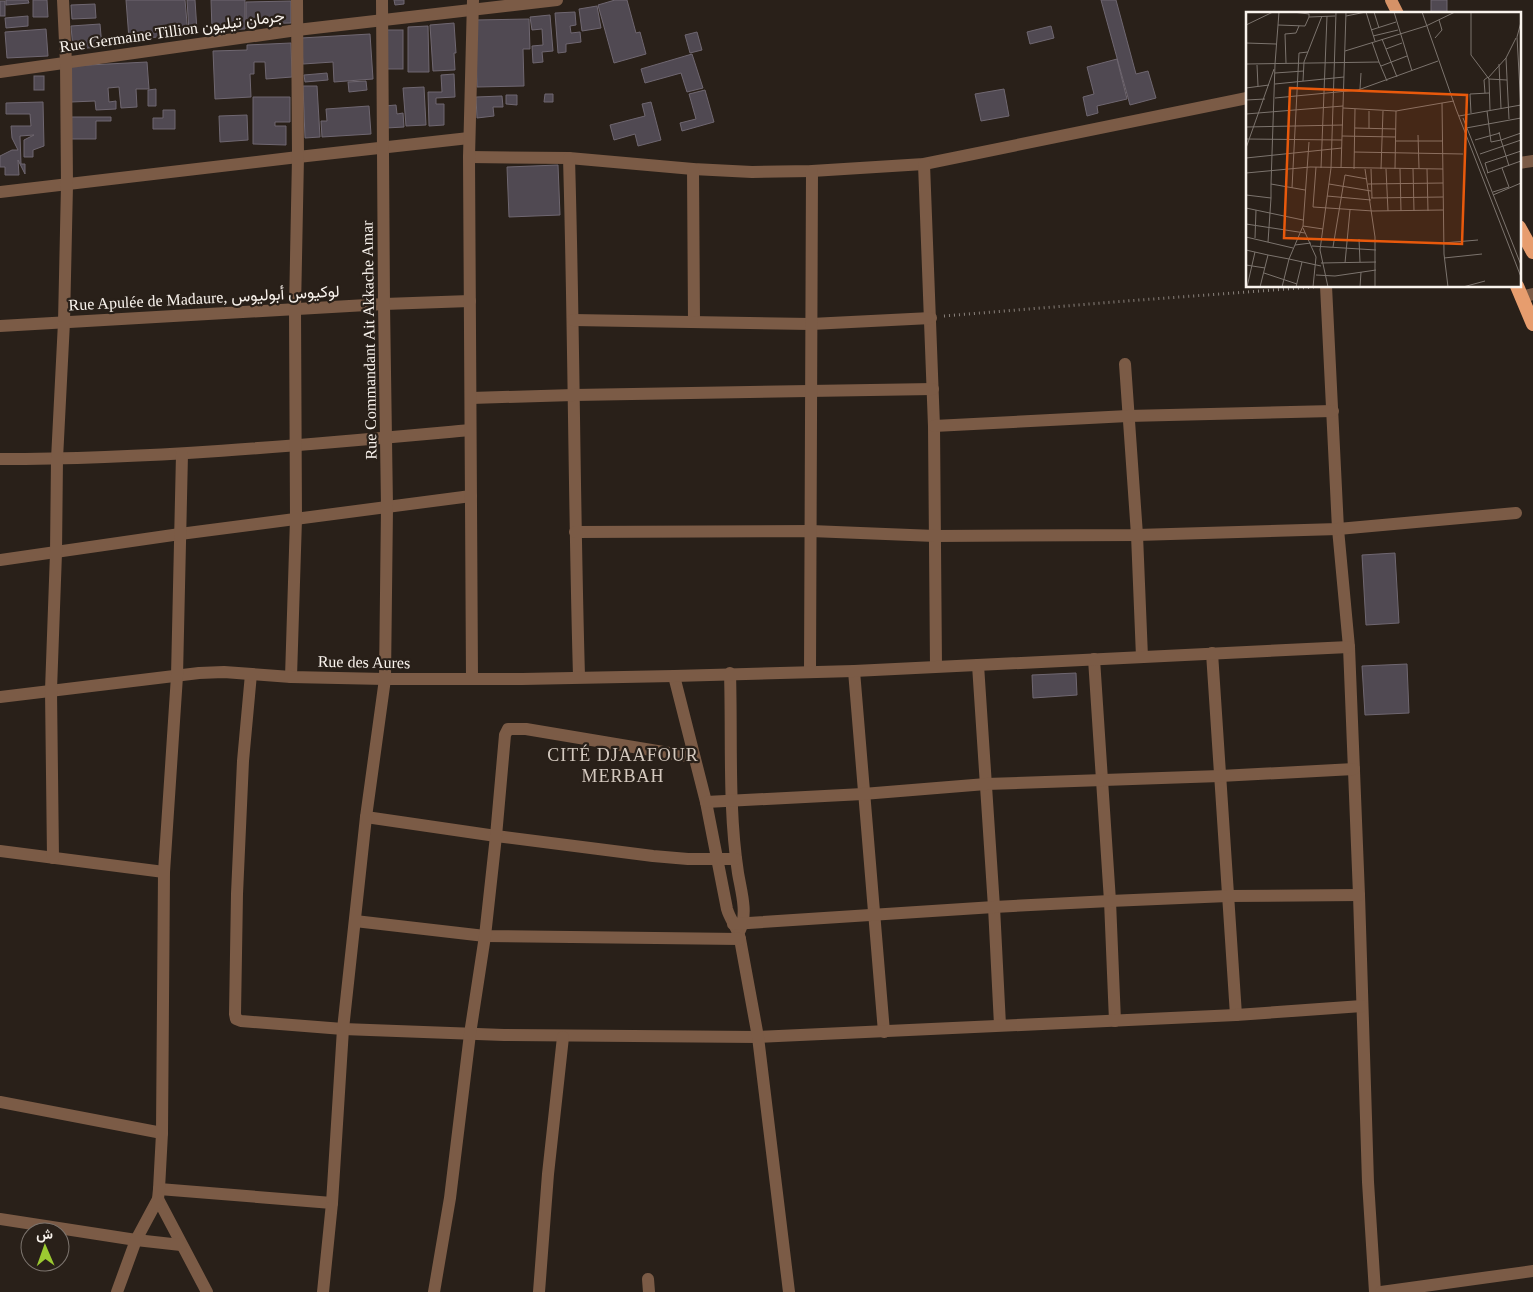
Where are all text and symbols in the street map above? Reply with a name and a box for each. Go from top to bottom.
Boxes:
street label: Rue Germaine Tillion جرمان تيليون [58,7,286,57]
inset map [1246,12,1520,288]
street label: Rue Commandant Ait Akkache Amar [358,220,380,460]
street label: Rue Apulée de Madaure, لوكيوس أبوليوس [68,282,340,316]
street label: Rue des Aures [318,653,410,671]
district label: CITÉ DJAAFOUR MERBAH [547,744,699,786]
north arrow [20,1222,70,1272]
text: ش [36,1227,53,1243]

